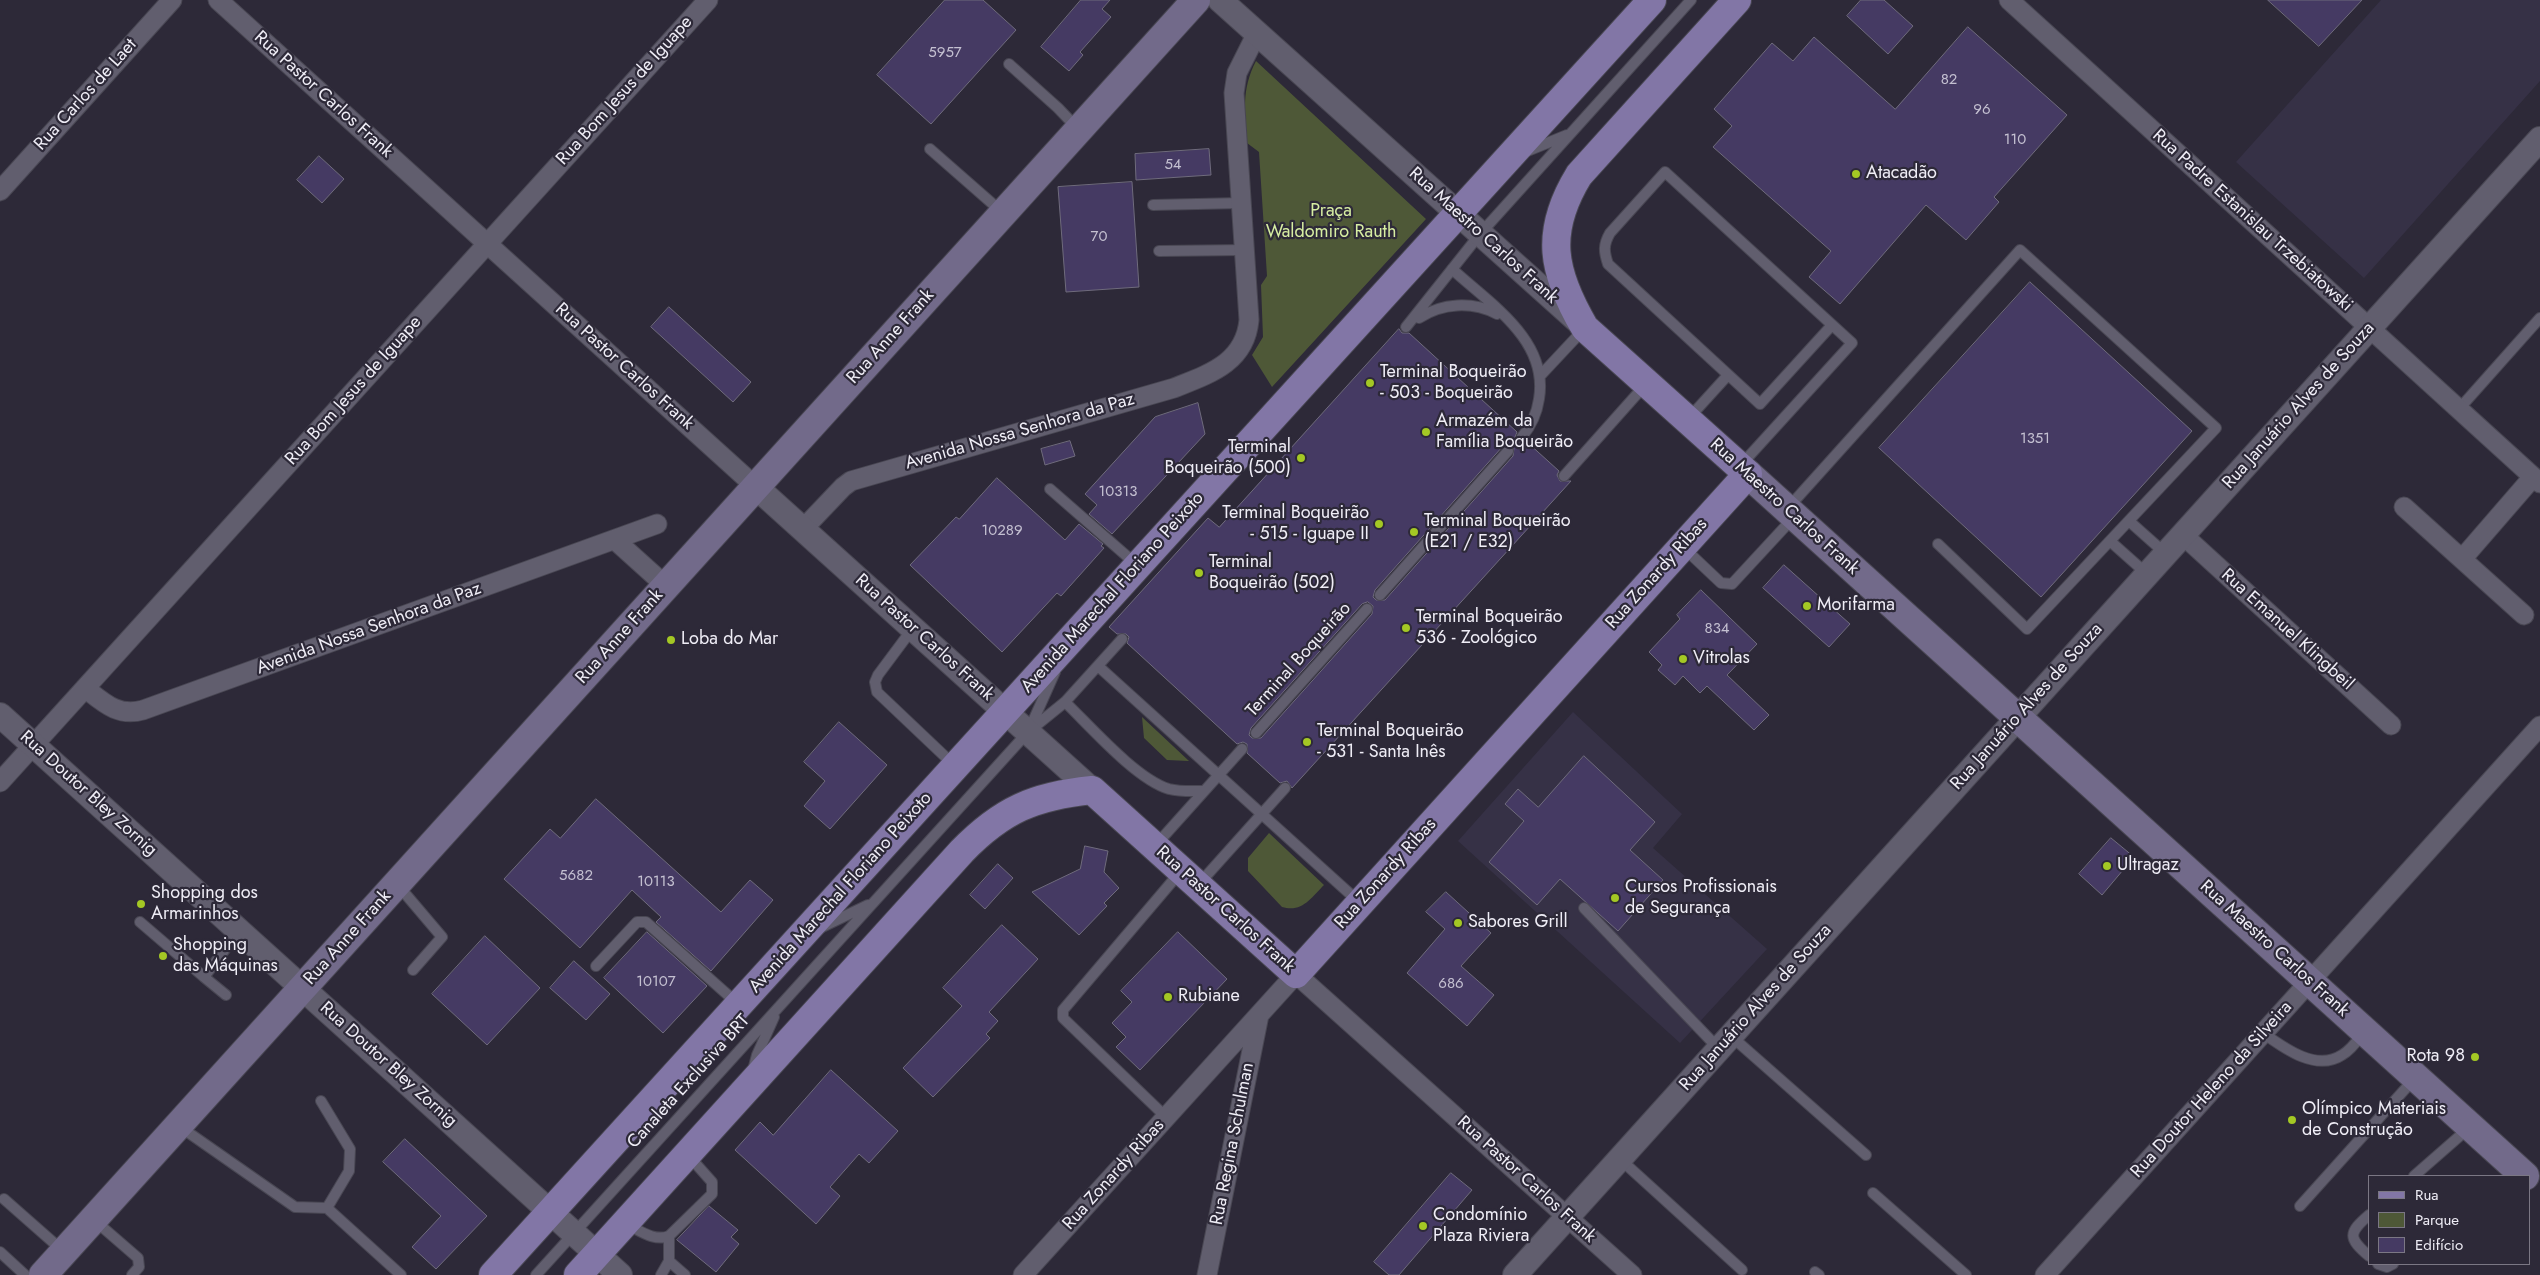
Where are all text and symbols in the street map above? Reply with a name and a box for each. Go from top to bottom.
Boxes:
street label: Rua Bom Jesus de Iguape [552,12,698,170]
street label: Rua Pastor Carlos Frank [249,27,397,163]
street label: Rua Carlos de Laet [30,35,142,155]
house number: 5957 [928,44,962,62]
house number: 82 [1941,71,1957,89]
house number: 96 [1973,101,1991,119]
street label: Rua Padre Estanislau Trzebiatowski [2147,125,2357,317]
house number: 110 [2004,131,2026,149]
house number: 54 [1164,156,1182,174]
street label: Rua Maestro Carlos Frank [1404,163,1562,309]
place label: Atacadão [1866,163,1937,185]
marker: Atacadão [1850,168,1862,180]
park label: Praça Waldomiro Rauth [1266,201,1396,243]
house number: 70 [1091,228,1107,246]
street label: Rua Anne Frank [843,285,939,389]
street label: Rua Pastor Carlos Frank [550,299,698,435]
street label: Rua Bom Jesus de Iguape [281,312,427,470]
street label: Rua Januário Alves de Souza [2218,318,2380,494]
place label: Terminal Boqueirão - 503 - Boqueirão [1380,362,1527,404]
marker: Terminal Boqueirão - 503 - Boqueirão [1364,377,1376,389]
street label: Avenida Nossa Senhora da Paz [903,389,1137,475]
place label: Armazém da Família Boqueirão [1436,411,1573,454]
marker: Armazém da Família Boqueirão [1420,426,1432,438]
house number: 1351 [2020,430,2050,448]
street label: Rua Maestro Carlos Frank [1705,434,1863,580]
place label: Terminal Boqueirão (500) [1164,437,1291,479]
marker: Terminal Boqueirão (500) [1295,452,1307,464]
house number: 10313 [1099,483,1137,501]
street label: Avenida Marechal Floriano Peixoto [1017,488,1209,698]
place label: Terminal Boqueirão - 515 - Iguape II [1222,503,1369,546]
place label: Terminal Boqueirão (E21 / E32) [1424,511,1571,554]
street label: Rua Zonardy Ribas [1602,514,1712,634]
marker: Terminal Boqueirão - 515 - Iguape II [1373,518,1385,530]
house number: 10289 [981,522,1023,540]
marker: Terminal Boqueirão (E21 / E32) [1408,526,1420,538]
place label: Terminal Boqueirão (502) [1209,552,1335,594]
street label: Rua Emanuel Klingbeil [2216,565,2358,695]
marker: Terminal Boqueirão (502) [1193,567,1205,579]
street label: Rua Pastor Carlos Frank [850,570,998,706]
street label: Avenida Nossa Senhora da Paz [254,578,484,680]
street label: Rua Anne Frank [572,585,668,689]
place label: Morifarma [1817,595,1895,617]
street label: Terminal Boqueirão [1242,598,1356,722]
marker: Morifarma [1801,600,1813,612]
place label: Terminal Boqueirão 536 - Zoológico [1416,607,1563,650]
street label: Rua Januário Alves de Souza [1946,619,2108,795]
house number: 834 [1704,620,1730,638]
marker: Terminal Boqueirão 536 - Zoológico [1400,622,1412,634]
place label: Loba do Mar [681,629,778,651]
marker: Loba do Mar [665,634,677,646]
place label: Vitrolas [1693,648,1750,670]
marker: Vitrolas [1677,653,1689,665]
place label: Terminal Boqueirão - 531 - Santa Inês [1317,721,1464,764]
street label: Rua Doutor Bley Zornig [15,727,161,861]
marker: Terminal Boqueirão - 531 - Santa Inês [1301,736,1313,748]
street label: Avenida Marechal Floriano Peixoto [745,788,937,998]
street label: Rua Zonardy Ribas [1331,814,1441,934]
street label: Rua Pastor Carlos Frank [1151,842,1299,978]
place label: Ultragaz [2117,855,2179,877]
marker: Ultragaz [2101,860,2113,872]
house number: 5682 [559,867,593,885]
house number: 10113 [637,873,675,891]
street label: Rua Maestro Carlos Frank [2195,876,2353,1022]
place label: Cursos Profissionais de Segurança [1625,877,1777,920]
place label: Shopping dos Armarinhos [151,883,258,926]
street label: Rua Anne Frank [300,886,396,990]
marker: Cursos Profissionais de Segurança [1609,892,1621,904]
marker: Shopping dos Armarinhos [135,898,147,910]
place label: Sabores Grill [1468,912,1568,934]
marker: Sabores Grill [1452,917,1464,929]
street label: Rua Januário Alves de Souza [1675,920,1837,1096]
place label: Shopping das Máquinas [173,935,278,978]
marker: Shopping das Máquinas [157,950,169,962]
house number: 10107 [636,973,676,991]
house number: 686 [1438,975,1464,993]
place label: Rubiane [1178,986,1240,1008]
marker: Rubiane [1162,991,1174,1003]
street label: Rua Doutor Heleno da Silveira [2127,997,2297,1183]
street label: Rua Doutor Bley Zornig [315,998,461,1132]
street label: Canaleta Exclusiva BRT [623,1011,755,1153]
place label: Rota 98 [2407,1046,2465,1068]
marker: Rota 98 [2469,1051,2481,1063]
street label: Rua Regina Schulman [1207,1061,1259,1227]
place label: Olímpico Materiais de Construção [2302,1099,2446,1142]
street label: Rua Pastor Carlos Frank [1452,1112,1600,1248]
marker: Olímpico Materiais de Construção [2286,1114,2298,1126]
street label: Rua Zonardy Ribas [1059,1115,1169,1235]
legend [2368,1175,2530,1265]
text: Rua [2415,1184,2439,1206]
place label: Condomínio Plaza Riviera [1433,1205,1529,1248]
text: Parque [2415,1209,2459,1231]
marker: Condomínio Plaza Riviera [1417,1220,1429,1232]
text: Edifício [2415,1234,2463,1256]

